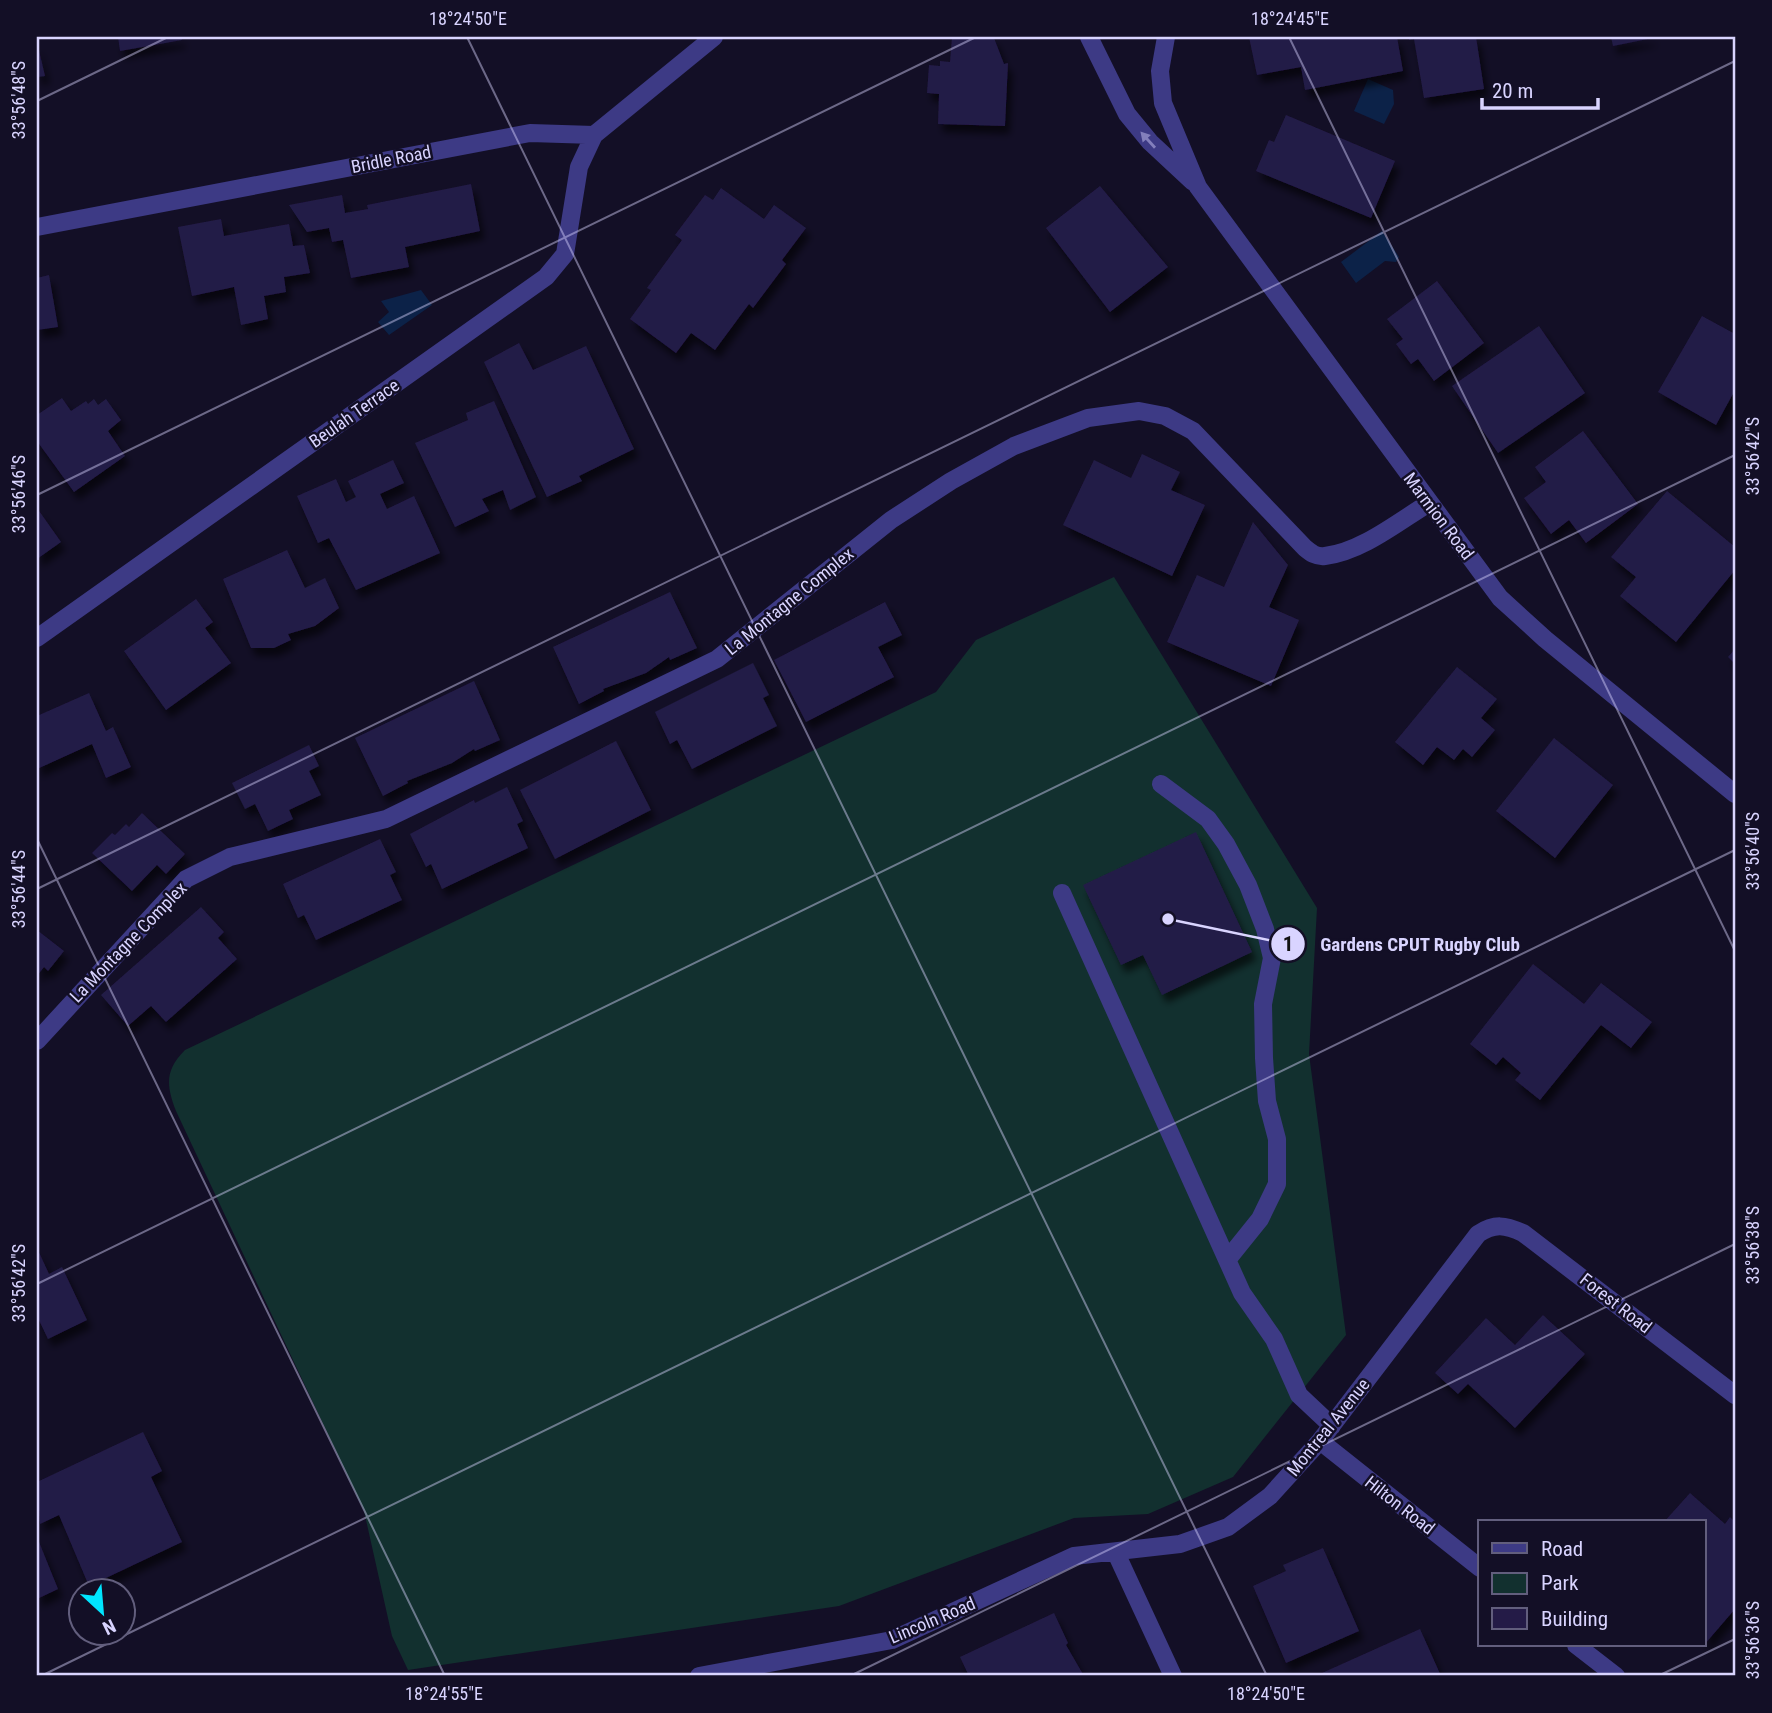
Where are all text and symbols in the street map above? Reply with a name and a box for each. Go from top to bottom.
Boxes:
text: 18°24'50"E [429,8,507,29]
text: 18°24'45"E [1251,8,1329,29]
text: 33°56'48"S [8,61,29,139]
scale bar [1482,66,1597,110]
text: 20 m [1492,79,1533,103]
one-way arrow [1141,132,1157,149]
street label: Bridle Road [349,141,433,177]
street label: Beulah Terrace [305,374,403,452]
text: 33°56'42"S [1742,417,1763,495]
text: 33°56'46"S [8,455,29,533]
street label: Marmion Road [1399,468,1479,564]
street label: La Montagne Complex [721,543,857,659]
text: 33°56'40"S [1742,812,1763,890]
text: 33°56'44"S [8,850,29,928]
street label: La Montagne Complex [65,877,191,1006]
callout: Gardens CPUT Rugby Club [1271,924,1534,964]
text: 1 [1283,932,1293,956]
text: Gardens CPUT Rugby Club [1320,933,1520,956]
text: 33°56'38"S [1742,1206,1763,1284]
text: 33°56'42"S [8,1244,29,1322]
street label: Forest Road [1576,1269,1656,1337]
street label: Montreal Avenue [1282,1374,1374,1480]
street label: Hilton Road [1361,1471,1439,1539]
legend [1478,1520,1706,1646]
text: Road [1541,1537,1583,1561]
text: Park [1541,1571,1579,1595]
north arrow [66,1576,136,1646]
street label: Lincoln Road [886,1592,978,1648]
text: 33°56'36"S [1742,1601,1763,1679]
text: Building [1541,1607,1608,1631]
text: N [99,1614,120,1640]
text: 18°24'55"E [405,1683,483,1704]
text: 18°24'50"E [1227,1683,1305,1704]

